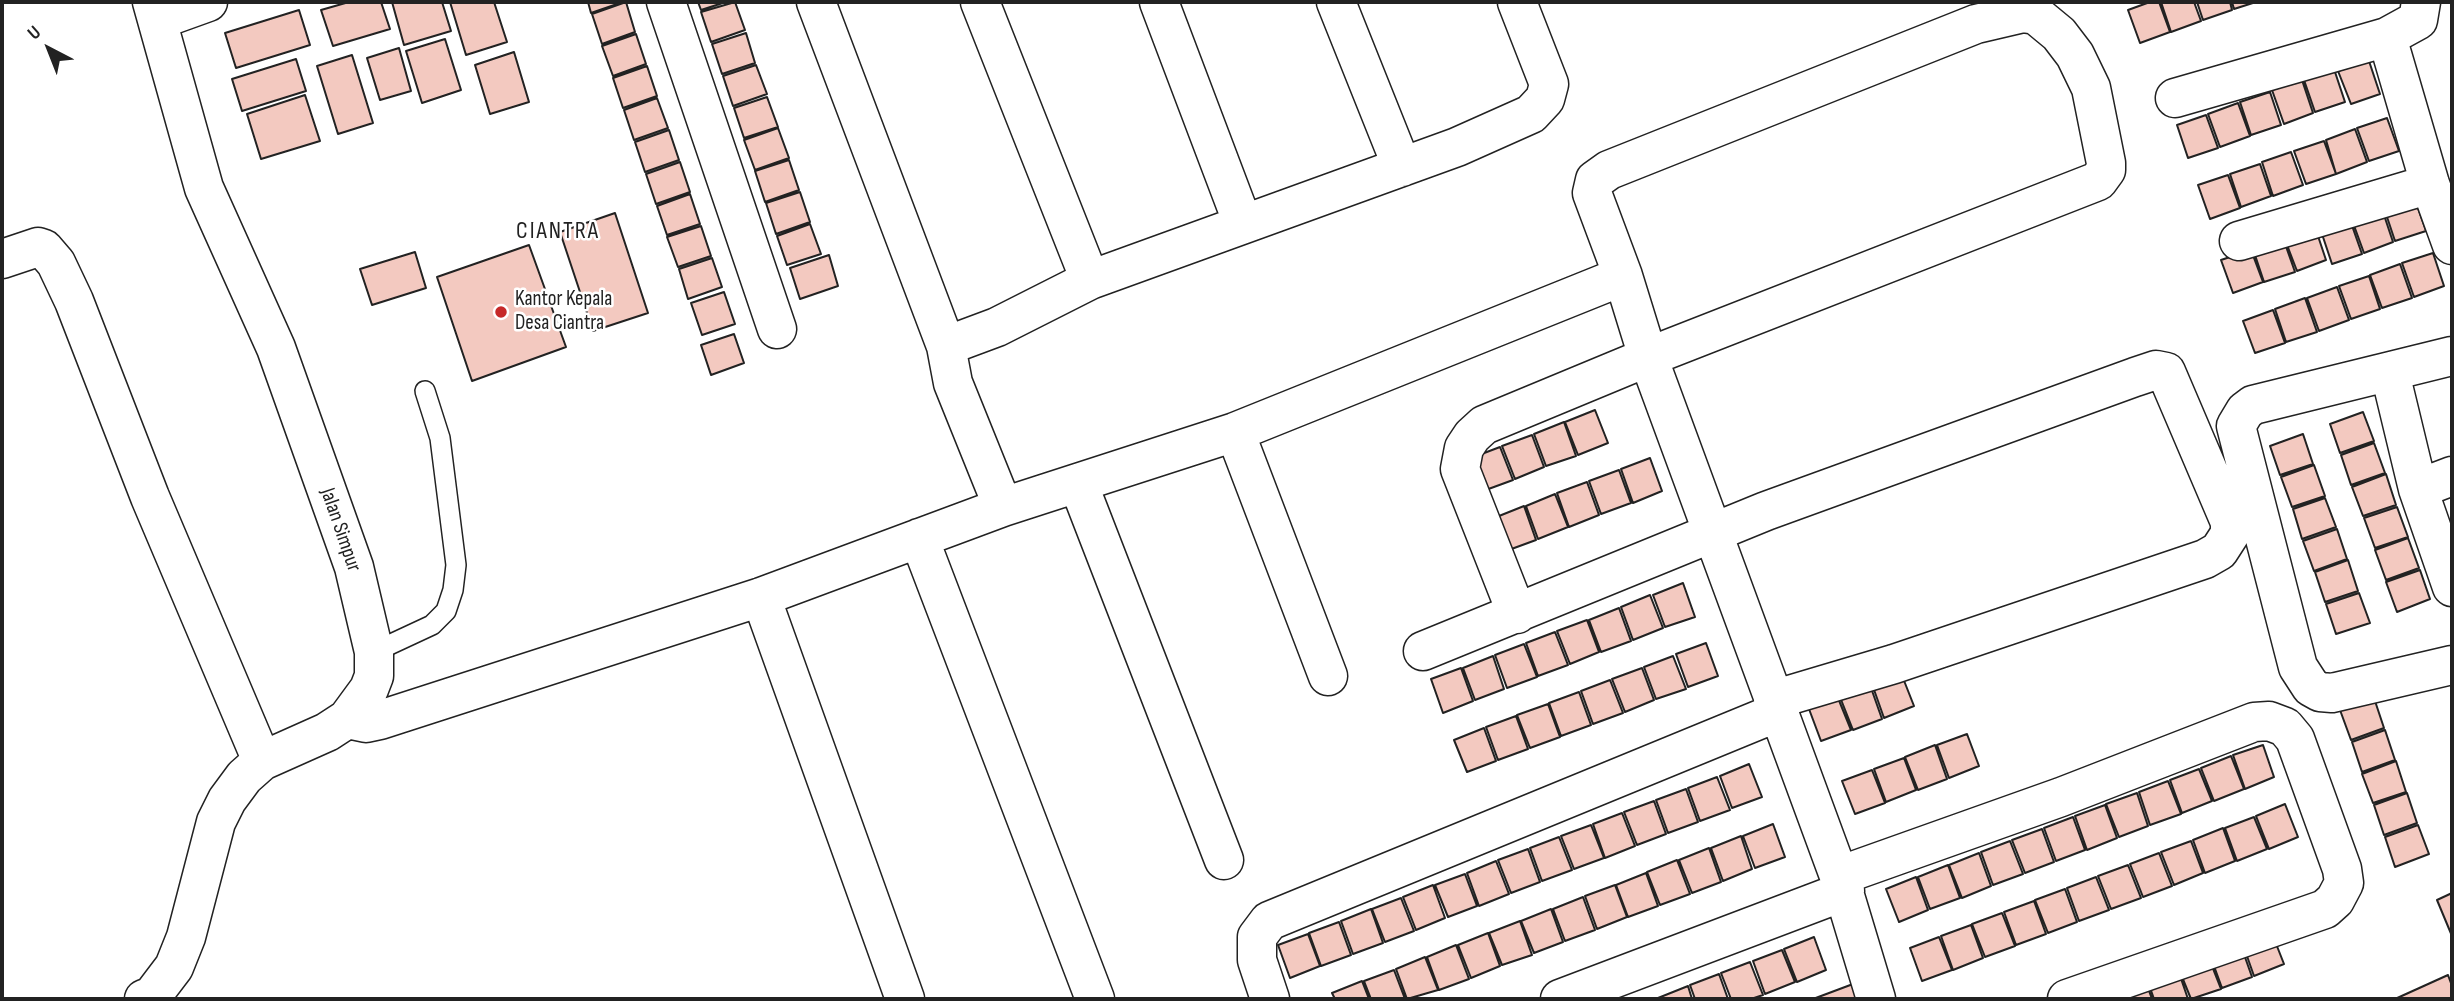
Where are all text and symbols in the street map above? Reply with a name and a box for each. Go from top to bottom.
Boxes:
north arrow [14,14,84,84]
text: U [23,21,46,45]
district label: CIANTRA [517,218,599,246]
place label: Kantor Kepala Desa Ciantra [515,287,612,337]
marker: Kantor Kepala Desa Ciantra [493,304,509,320]
street label: Jalan Simpur [314,485,366,575]

